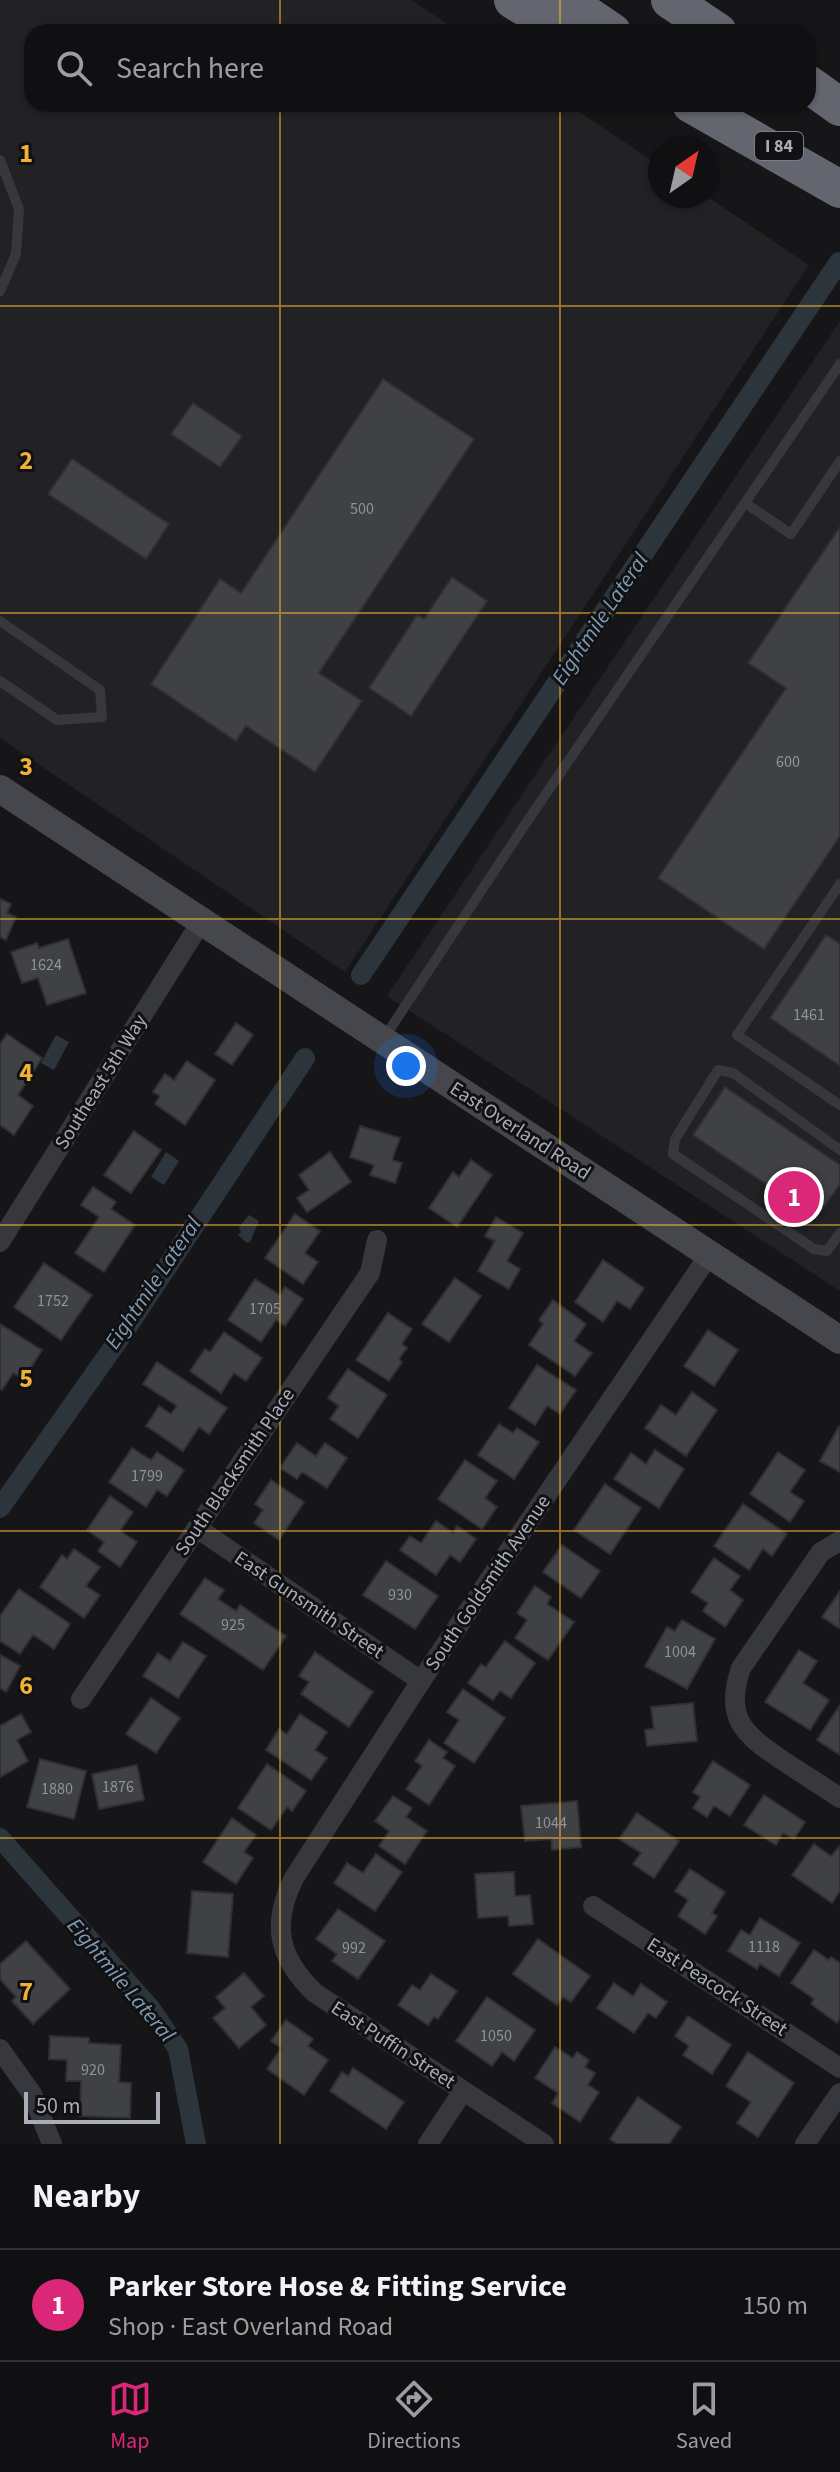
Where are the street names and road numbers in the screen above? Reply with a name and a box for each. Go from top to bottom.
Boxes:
road number: I 84 [755,132,803,160]
street label: Southeast 5th Way [48,1008,154,1155]
street label: East Overland Road [444,1075,596,1187]
street label: South Blacksmith Place [168,1383,302,1561]
street label: South Goldsmith Avenue [419,1489,557,1676]
street label: East Gunsmith Street [229,1544,390,1666]
street label: East Peacock Street [641,1931,793,2043]
street label: East Puffin Street [325,1994,461,2096]

